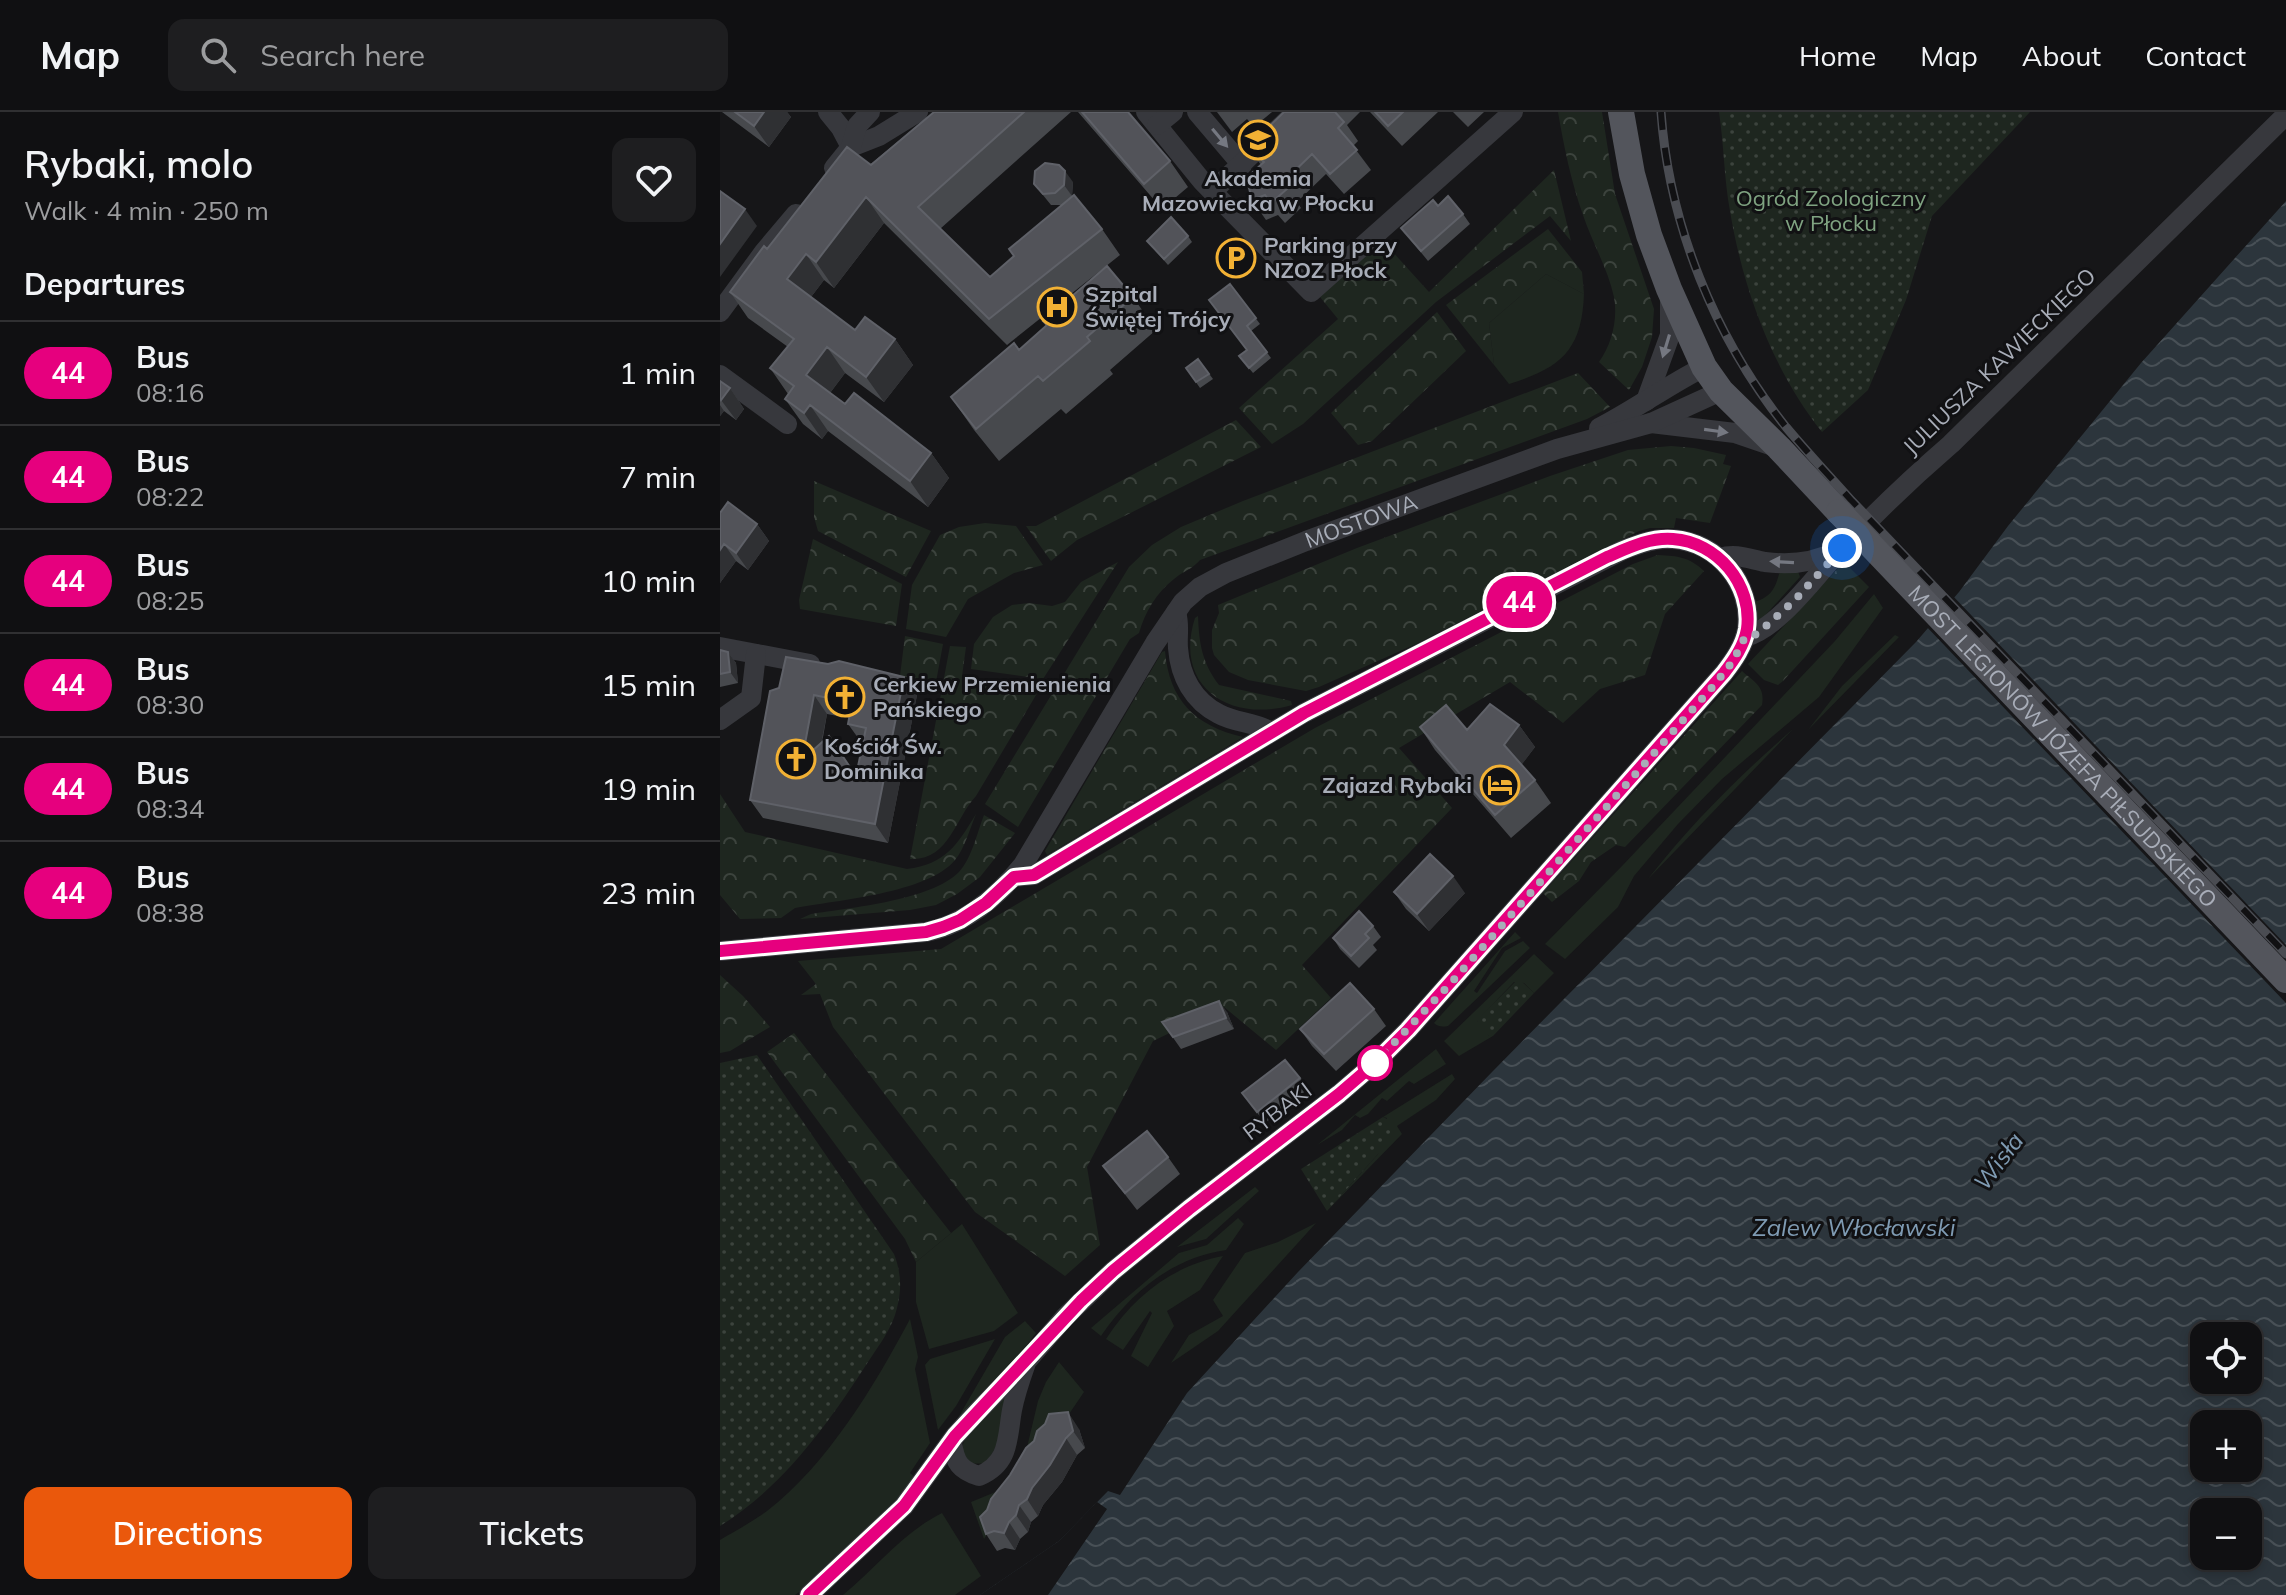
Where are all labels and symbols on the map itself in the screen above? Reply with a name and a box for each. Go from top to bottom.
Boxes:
school or university icon: Akademia Mazowiecka w Płocku [1237,119,1279,161]
one-way arrow [1211,128,1228,148]
place label: Akademia Mazowiecka w Płocku [1142,164,1374,217]
park label: Ogród Zoologiczny w Płocku [1736,184,1927,237]
place label: Parking przy NZOZ Płock [1264,231,1397,284]
parking icon: Parking przy NZOZ Płock [1215,237,1257,279]
street label: JULIUSZA KAWIECKIEGO [1897,262,2101,460]
place label: Szpital Świętej Trójcy [1085,280,1231,333]
hospital icon: Szpital Świętej Trójcy [1036,286,1078,328]
one-way arrow [1659,334,1671,358]
one-way arrow [1704,425,1729,438]
street label: MOSTOWA [1301,487,1421,554]
your location [1822,528,1862,568]
one-way arrow [1769,556,1794,569]
line badge: 44 [1483,576,1555,628]
street label: MOST LEGIONÓW JÓZEFA PIŁSUDSKIEGO [1902,579,2223,913]
place label: Cerkiew Przemienienia Pańskiego [873,670,1111,723]
church icon: Cerkiew Przemienienia Pańskiego [824,676,866,718]
place label: Kościół Św. Dominika [824,732,942,785]
church icon: Kościół Św. Dominika [775,738,817,780]
hotel icon: Zajazd Rybaki [1479,764,1521,806]
place label: Zajazd Rybaki [1322,771,1472,799]
unlabelled marker [1358,1046,1392,1080]
street label: RYBAKI [1237,1076,1317,1146]
water label: Wisła [1967,1126,2029,1196]
water label: Zalew Włocławski [1753,1212,1956,1242]

